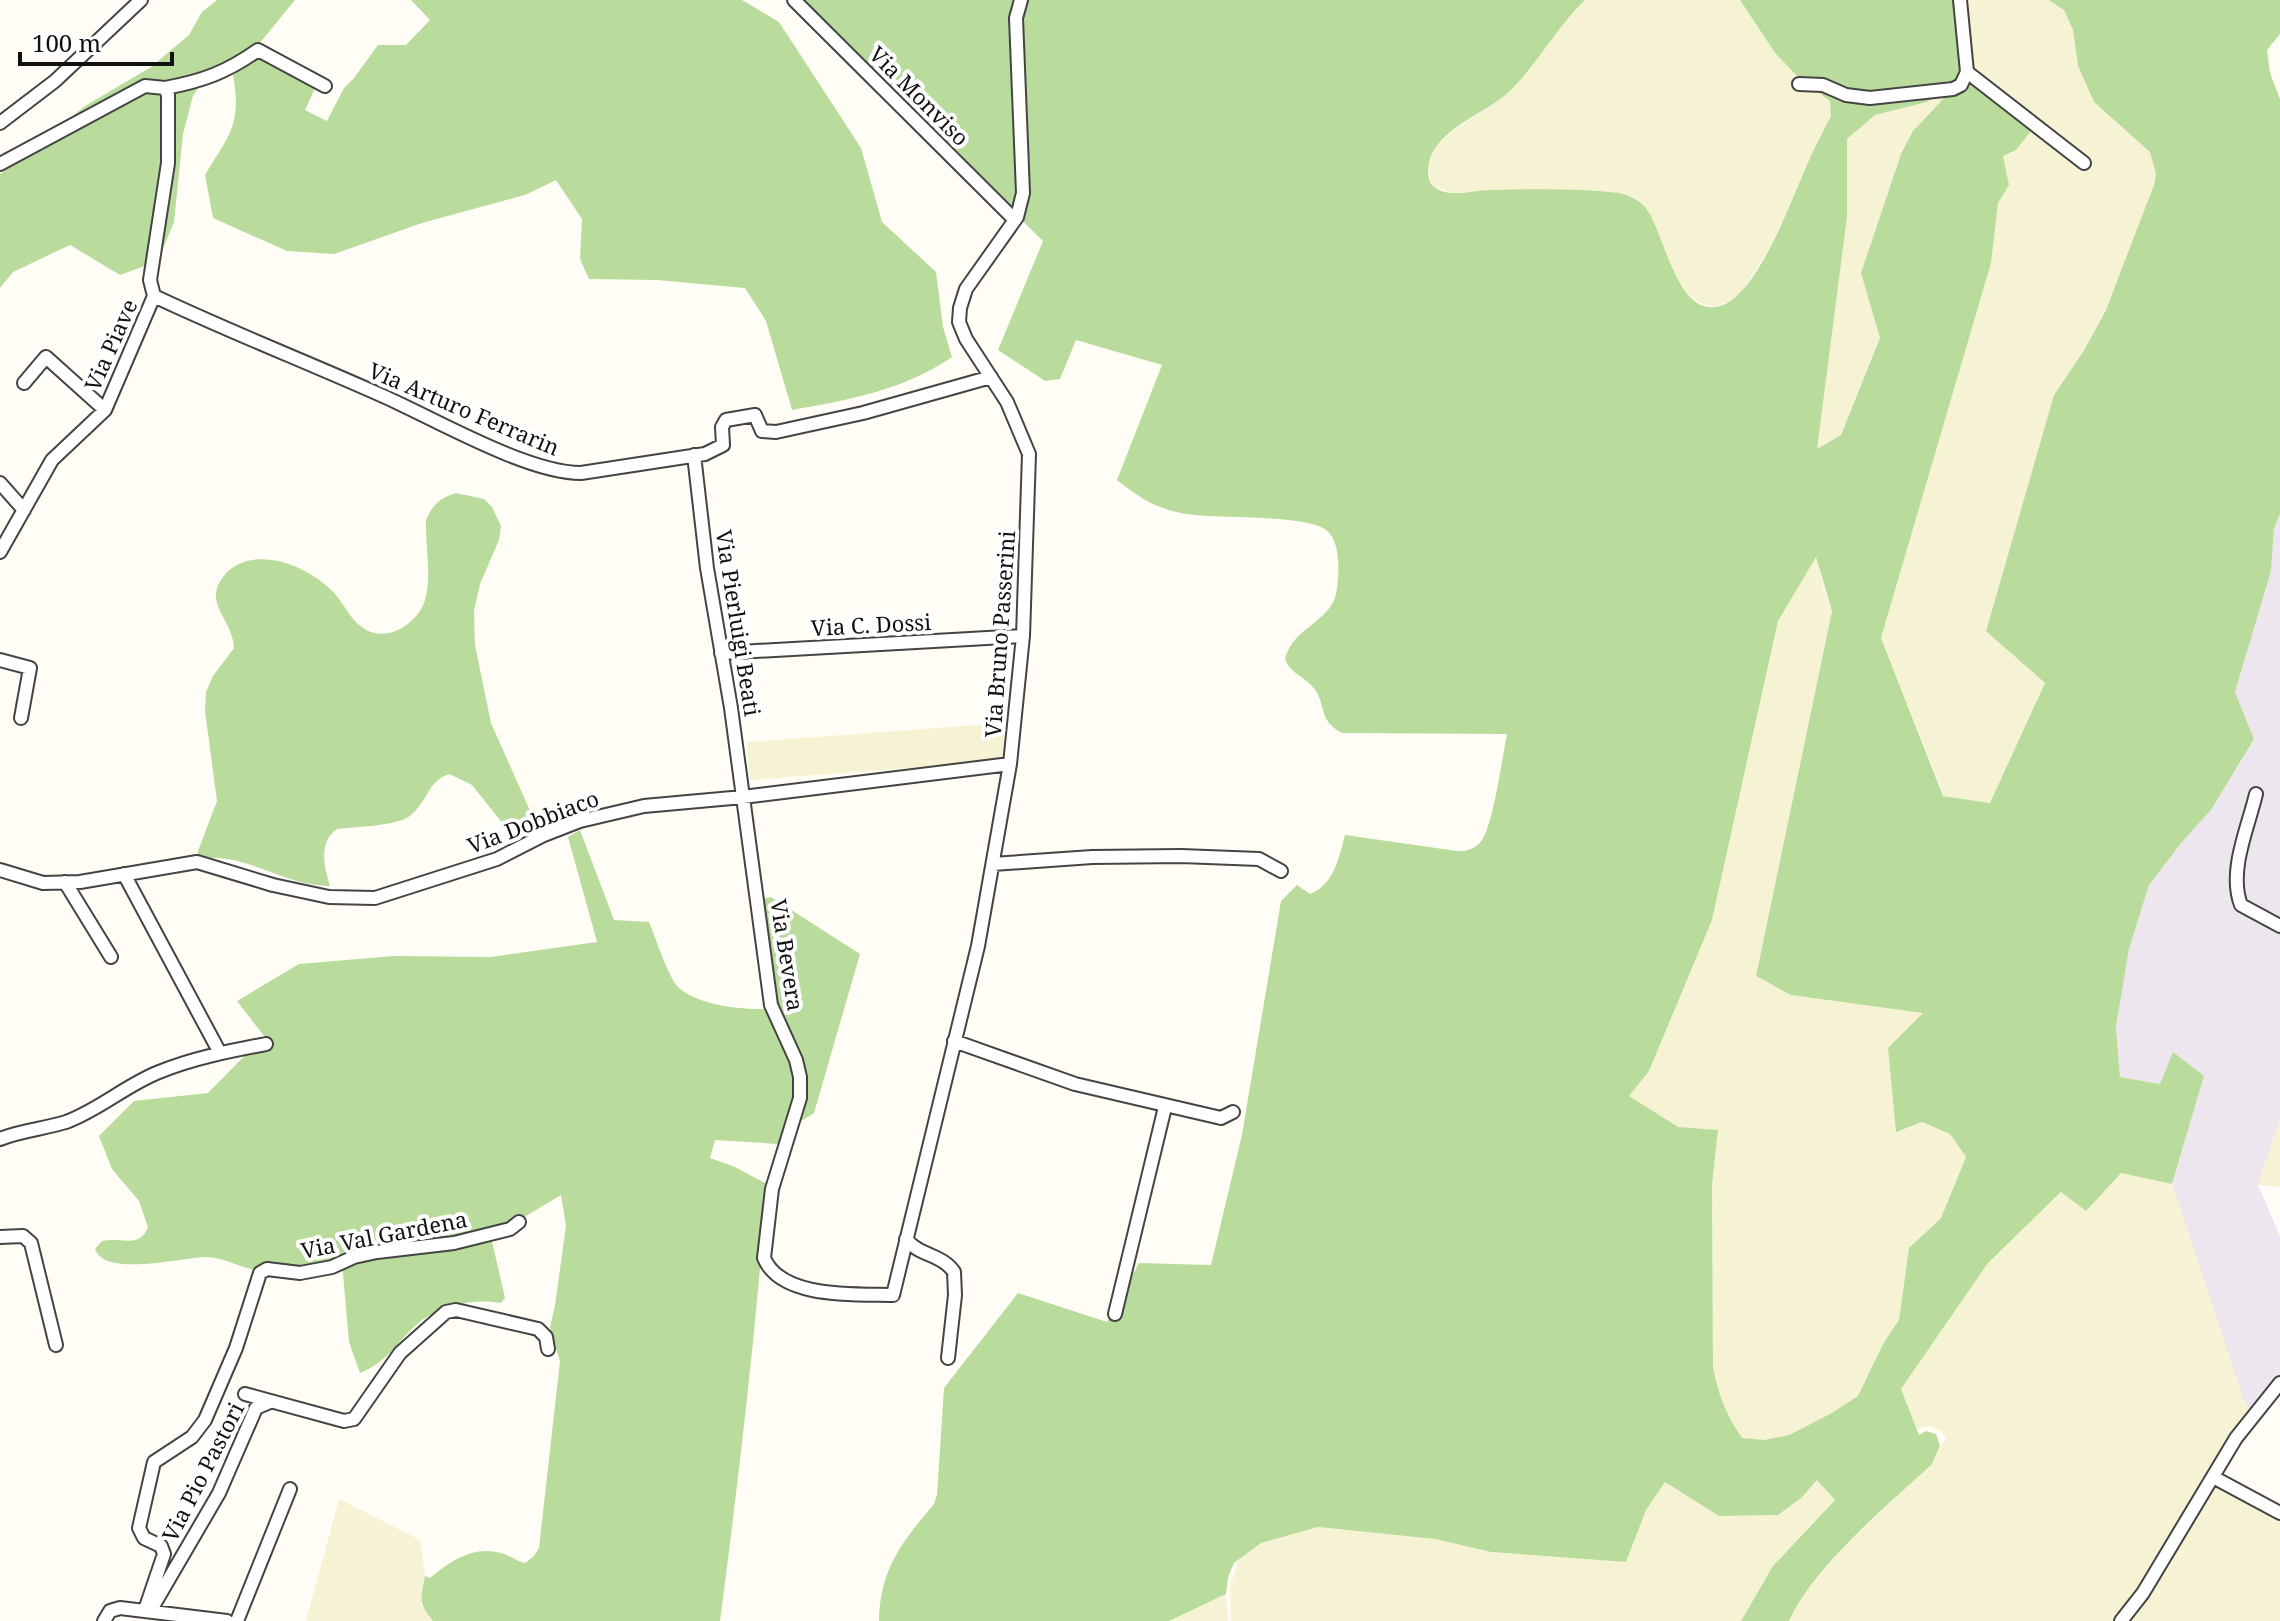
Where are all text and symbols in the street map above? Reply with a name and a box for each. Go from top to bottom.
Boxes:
scale bar [20,16,172,66]
text: 100 m [32,26,101,59]
street label: Via Monviso [863,39,976,152]
street label: Via Piave [77,294,144,395]
street label: Via Arturo Ferrarin [364,354,564,462]
street label: Via Pierluigi Beati [709,528,769,718]
street label: Via Bruno Passerini [977,530,1021,738]
street label: Via C. Dossi [810,606,932,642]
street label: Via Dobbiaco [463,782,603,860]
street label: Via Bevera [764,897,812,1013]
street label: Via Val Gardena [298,1203,470,1265]
street label: Via Pio Pastori [154,1397,250,1546]

